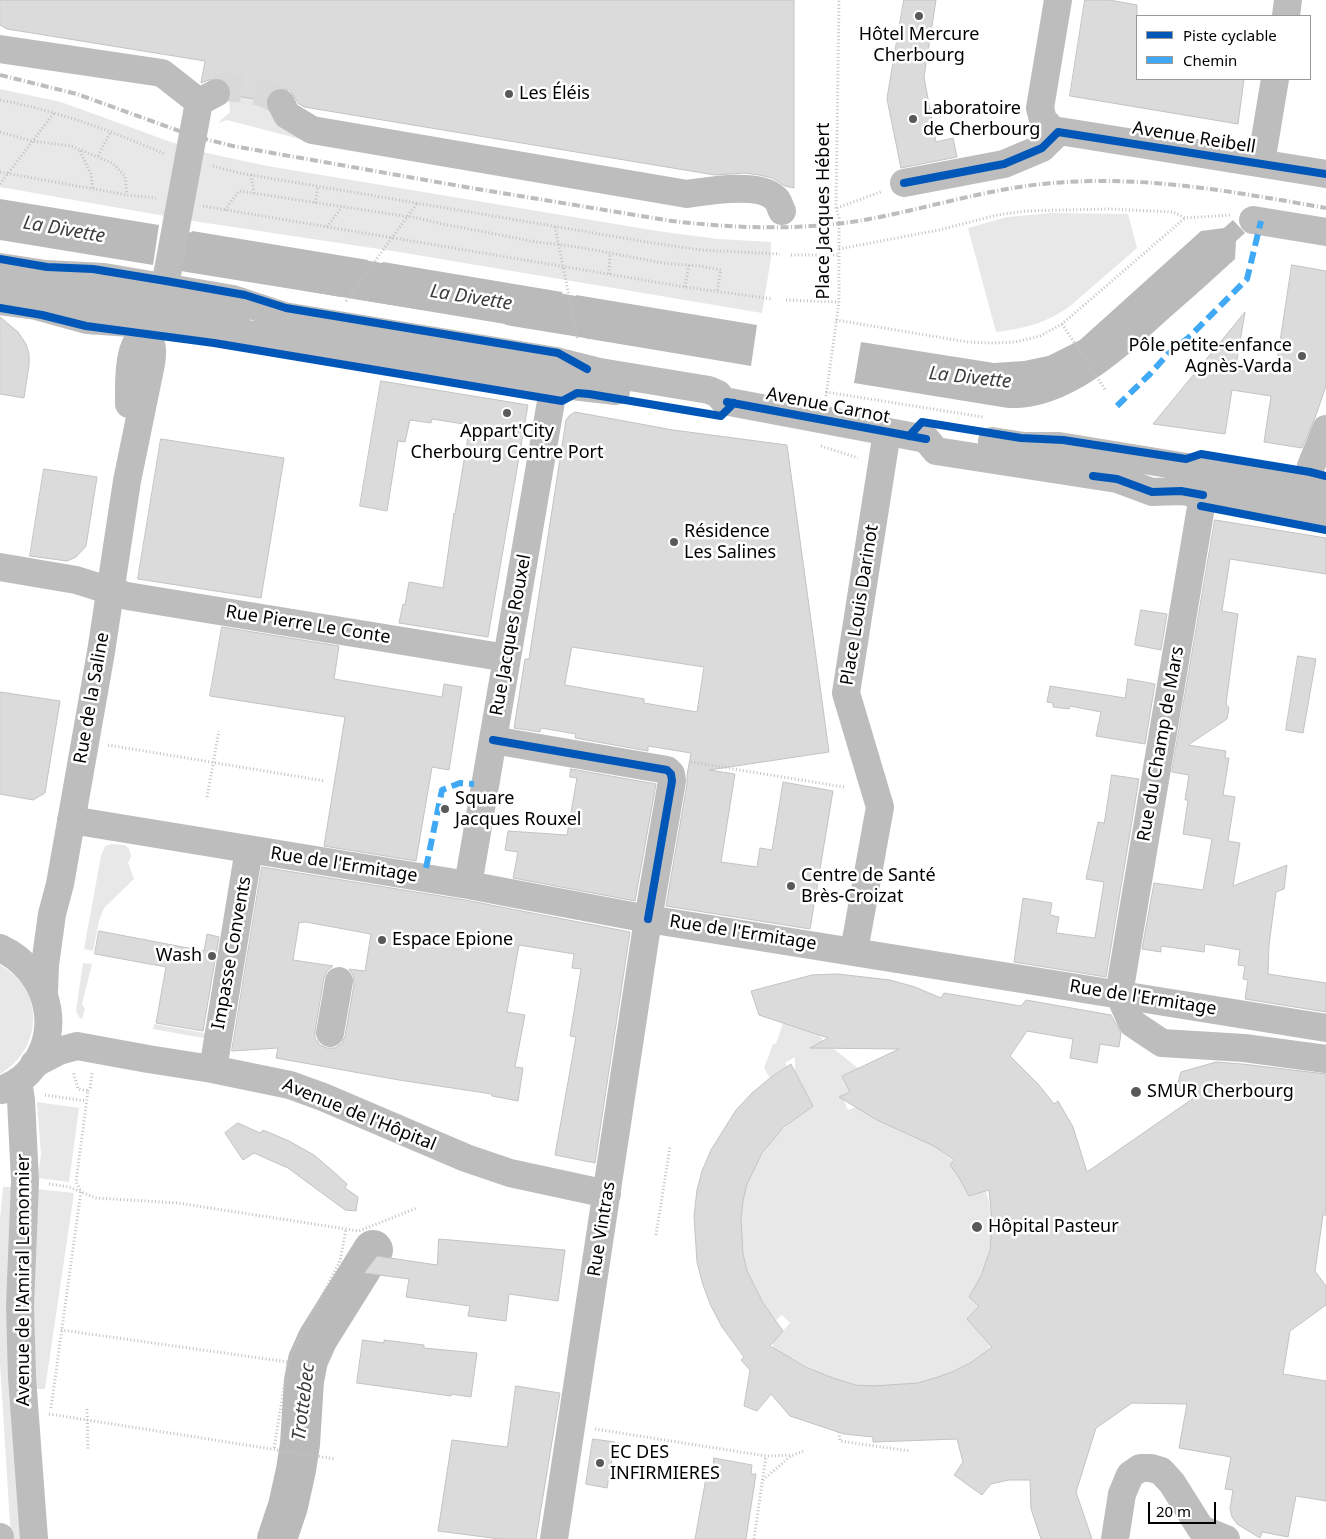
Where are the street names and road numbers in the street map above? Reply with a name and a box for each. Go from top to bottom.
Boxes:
street label: Avenue Reibell [1131,118,1257,158]
street label: Place Jacques Hébert [813,122,835,300]
street label: Avenue Carnot [764,383,892,429]
street label: Place Louis Darinot [837,523,883,687]
street label: Rue Jacques Rouxel [486,553,536,717]
street label: Rue Pierre Le Conte [224,601,392,649]
street label: Rue de la Saline [70,631,114,765]
street label: Rue du Champ de Mars [1133,645,1189,843]
street label: Rue de l'Ermitage [269,843,419,887]
street label: Impasse Convents [208,875,256,1031]
street label: Rue de l'Ermitage [668,911,818,955]
street label: Rue de l'Ermitage [1068,976,1218,1020]
street label: Avenue de l'Hôpital [279,1074,439,1156]
street label: Avenue de l'Amiral Lemonnier [13,1154,35,1406]
street label: Rue Vintras [584,1180,620,1278]

